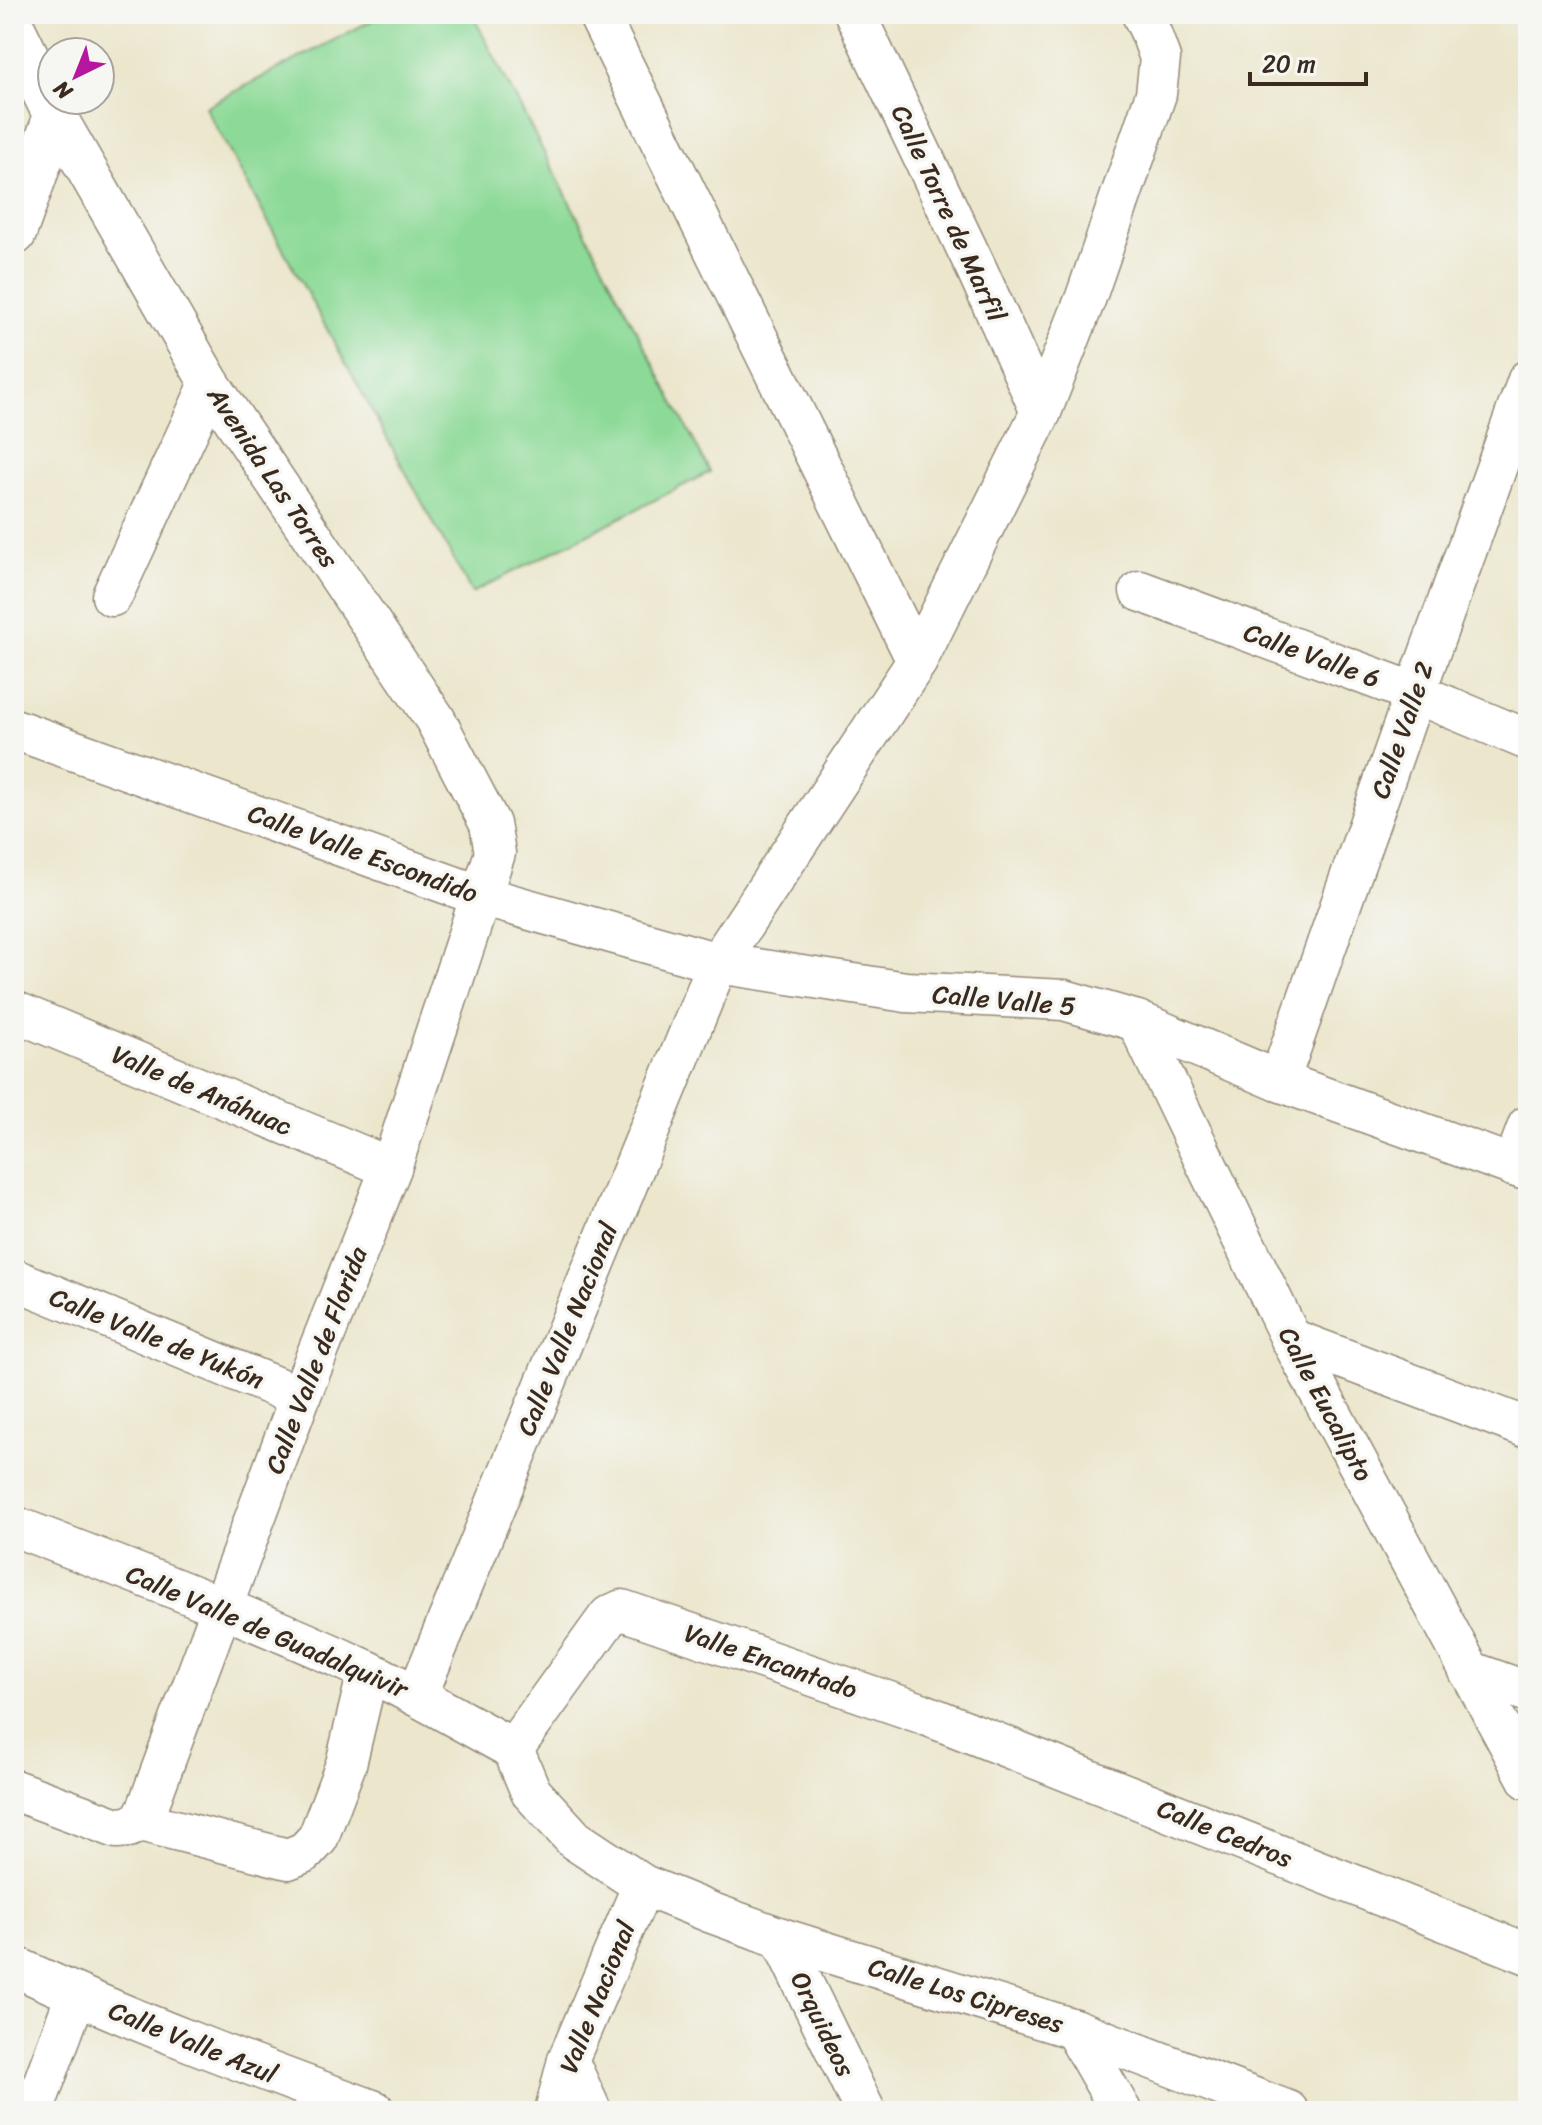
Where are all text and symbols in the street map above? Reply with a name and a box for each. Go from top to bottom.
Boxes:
north arrow [36,36,116,116]
scale bar [1250,36,1366,86]
text: 20 m [1262,43,1316,85]
text: N [43,70,82,110]
street label: Calle Torre de Marfil [878,97,1020,330]
street label: Avenida Las Torres [194,376,352,578]
street label: Calle Valle 6 [1237,609,1387,701]
street label: Calle Valle 2 [1357,655,1447,805]
street label: Calle Valle Escondido [241,790,485,916]
street label: Calle Valle 5 [930,971,1078,1029]
street label: Valle de Anáhuac [104,1031,300,1149]
street label: Calle Valle Nacional [503,1215,631,1443]
street label: Calle Valle de Florida [251,1239,381,1481]
street label: Calle Valle de Yukón [43,1274,271,1402]
street label: Calle Eucalipto [1266,1318,1386,1490]
street label: Calle Valle de Guadalquivir [119,1551,416,1712]
street label: Valle Encantado [678,1610,864,1712]
street label: Calle Cedros [1150,1785,1300,1881]
street label: Valle Nacional [546,1913,649,2080]
street label: Calle Los Cipreses [863,1943,1070,2047]
street label: Orquideos [778,1963,869,2086]
street label: Calle Valle Azul [102,1987,285,2097]

